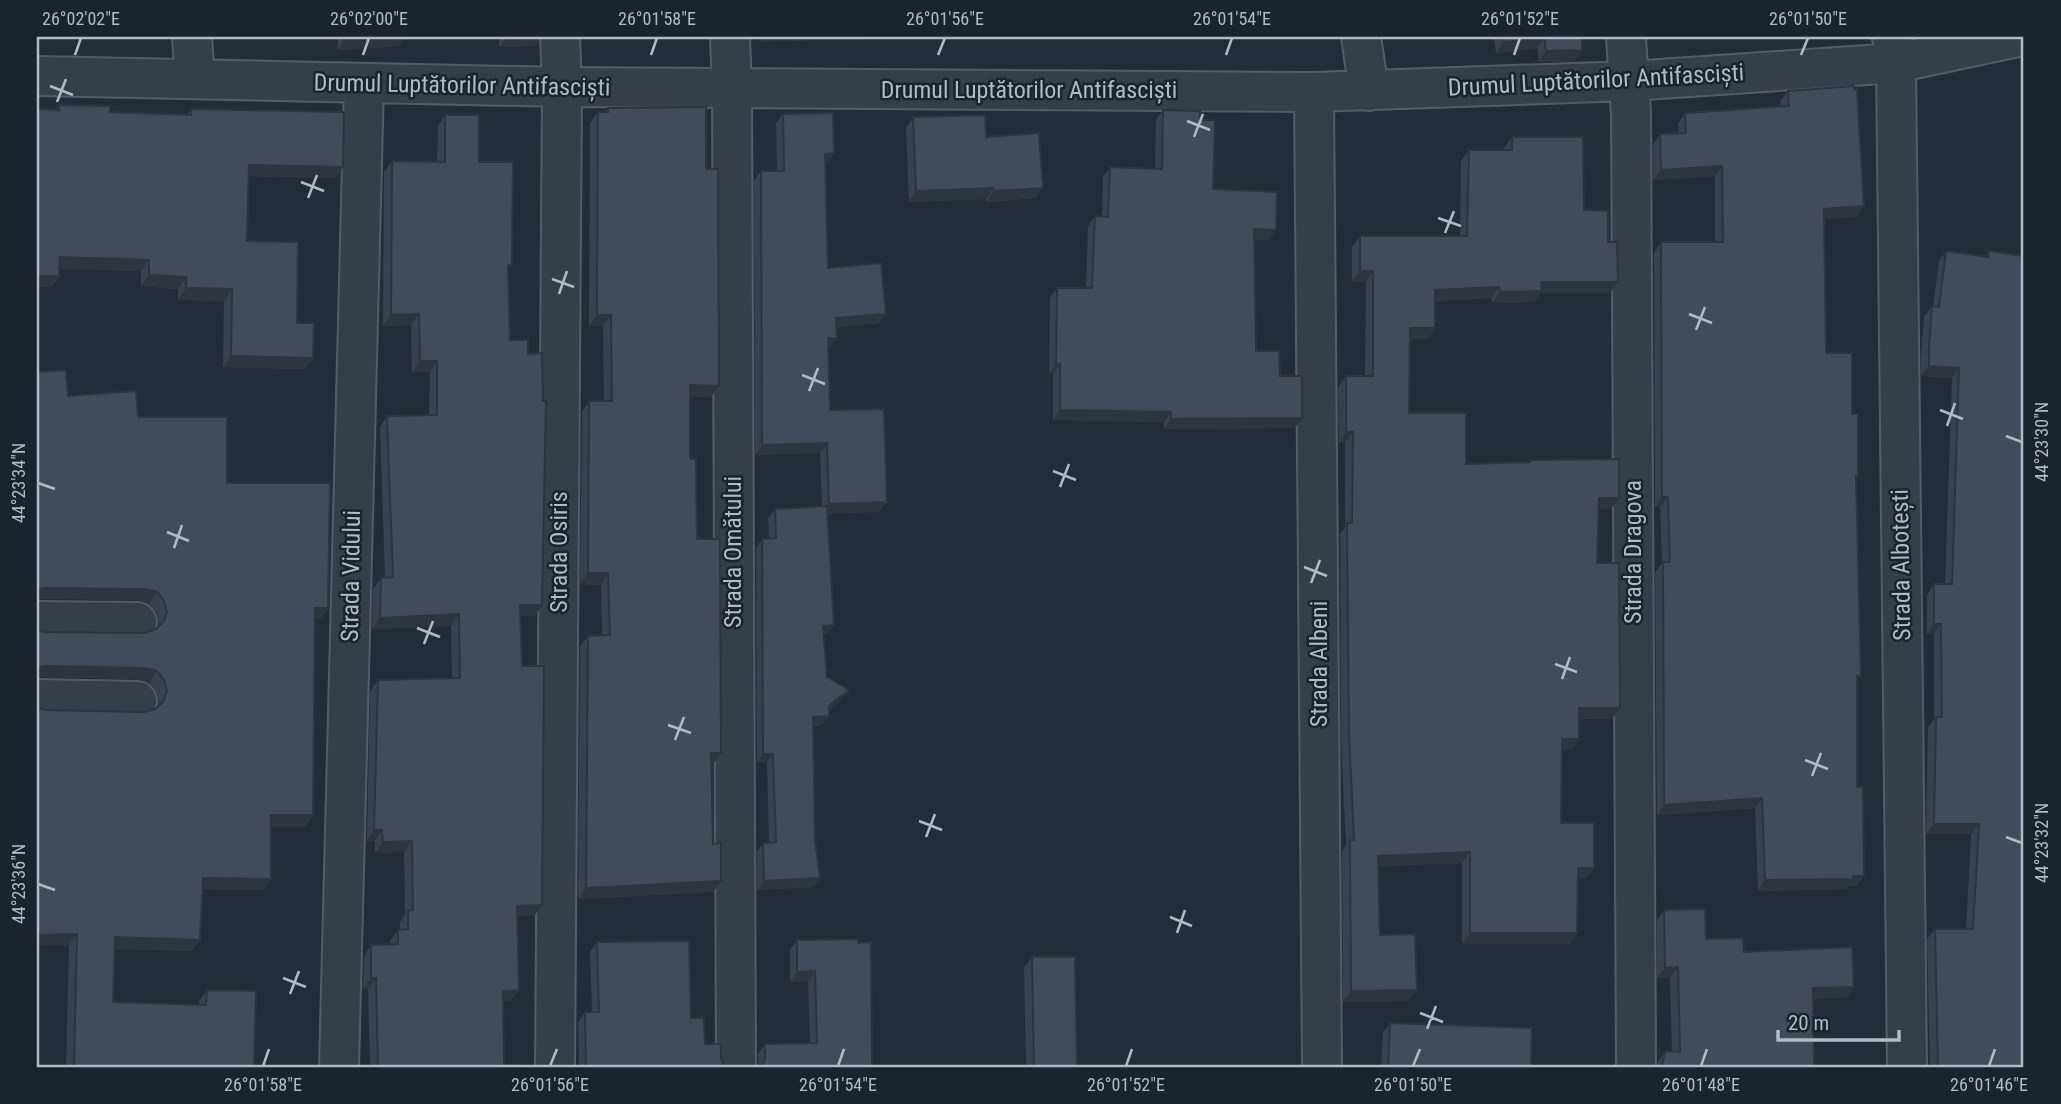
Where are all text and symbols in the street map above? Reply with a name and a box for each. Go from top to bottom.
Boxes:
text: 26°02'02"E [42,8,120,29]
text: 26°02'00"E [330,8,408,29]
text: 26°01'58"E [618,8,696,29]
text: 26°01'56"E [906,8,984,29]
text: 26°01'54"E [1193,8,1271,29]
text: 26°01'52"E [1481,8,1559,29]
text: 26°01'50"E [1769,8,1847,29]
street label: Drumul Luptătorilor Antifasciști [1447,58,1745,102]
street label: Drumul Luptătorilor Antifasciști [313,68,611,102]
street label: Drumul Luptătorilor Antifasciști [881,76,1177,104]
text: 44°23'30"N [2031,402,2052,482]
text: 44°23'34"N [8,443,29,523]
street label: Strada Omătului [719,476,747,628]
street label: Strada Dragova [1619,480,1647,624]
street label: Strada Albotești [1886,489,1916,641]
street label: Strada Osiris [545,491,573,613]
street label: Strada Vidului [336,510,366,642]
street label: Strada Albeni [1305,601,1333,727]
text: 44°23'32"N [2031,803,2052,883]
text: 44°23'36"N [8,844,29,924]
scale bar [1778,999,1898,1043]
text: 20 m [1788,1011,1829,1035]
text: 26°01'58"E [224,1074,302,1095]
text: 26°01'56"E [511,1074,589,1095]
text: 26°01'54"E [799,1074,877,1095]
text: 26°01'52"E [1087,1074,1165,1095]
text: 26°01'50"E [1374,1074,1452,1095]
text: 26°01'48"E [1662,1074,1740,1095]
text: 26°01'46"E [1950,1074,2028,1095]

